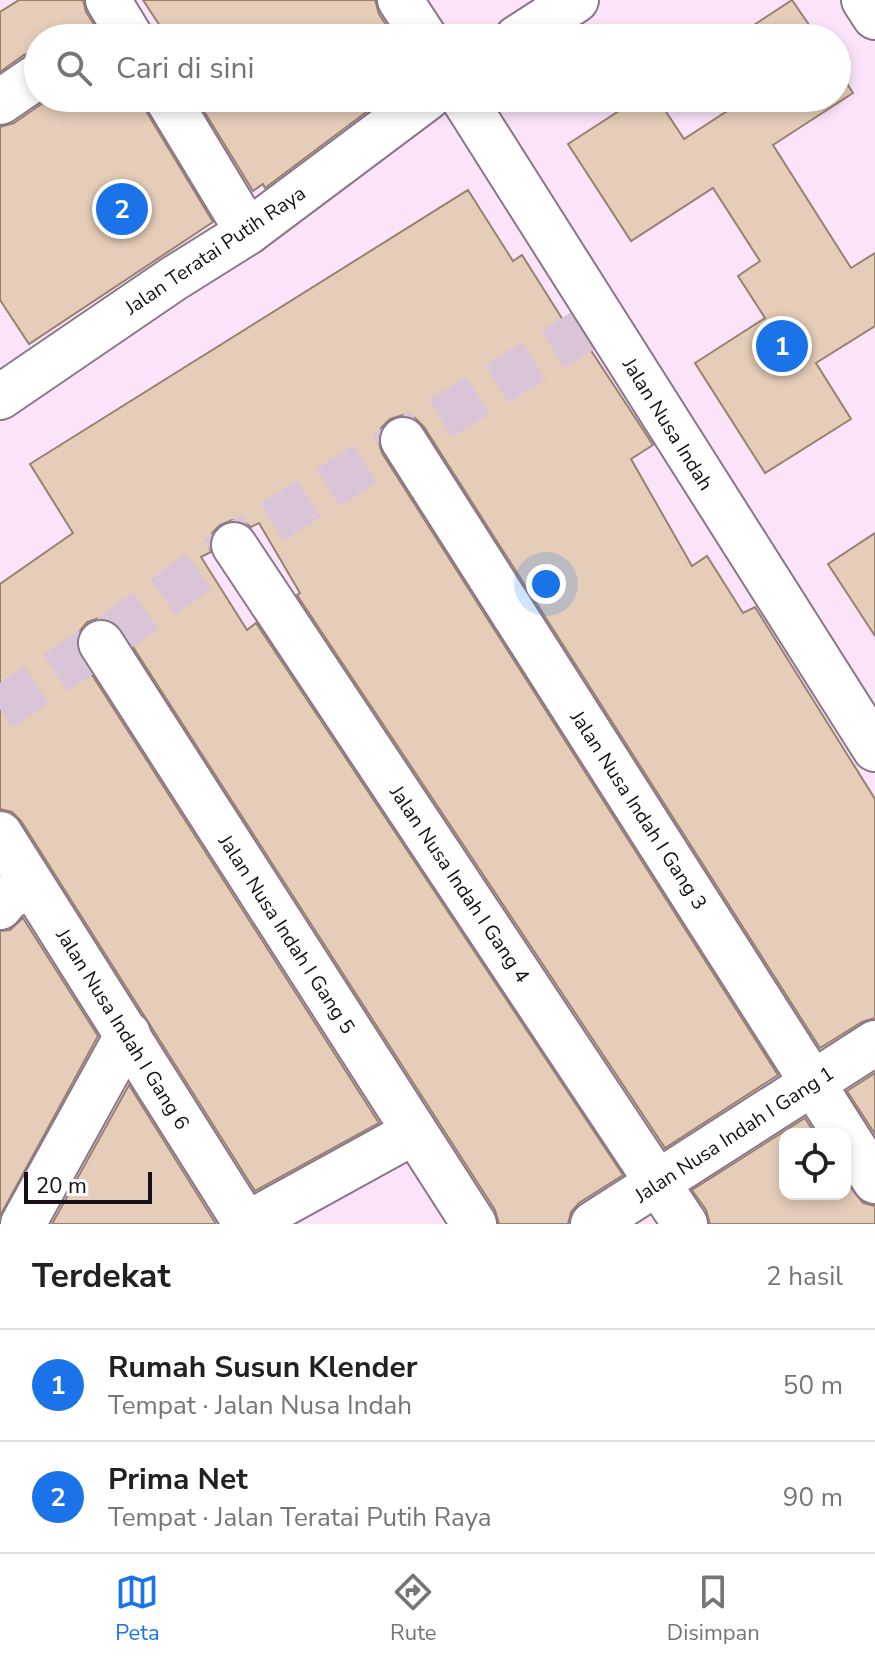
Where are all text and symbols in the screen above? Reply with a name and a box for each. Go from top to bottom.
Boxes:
search box [24,24,851,112]
icon: search [52,46,96,90]
text: Cari di sini [116,48,255,89]
pin: 2 [96,179,148,239]
street label: Jalan Teratai Putih Raya [119,180,311,322]
pin: 1 [756,316,808,376]
street label: Jalan Nusa Indah [615,352,719,496]
your location [526,564,566,604]
street label: Jalan Nusa Indah I Gang 3 [563,705,713,915]
street label: Jalan Nusa Indah I Gang 4 [383,780,536,988]
street label: Jalan Nusa Indah I Gang 5 [211,829,361,1039]
street label: Jalan Nusa Indah I Gang 6 [49,923,196,1135]
street label: Jalan Nusa Indah I Gang 1 [629,1060,839,1210]
map controls [779,1128,851,1200]
button: locate [779,1128,851,1200]
scale bar [24,1168,152,1204]
text: 20 m [36,1171,87,1201]
text: Terdekat [32,1253,170,1299]
text: 2 hasil [766,1259,843,1294]
text: Rumah Susun Klender [108,1347,417,1388]
text: 1 [50,1368,66,1403]
text: 50 m [783,1368,843,1403]
text: Tempat · Jalan Nusa Indah [108,1388,412,1423]
text: Prima Net [108,1459,248,1500]
text: 2 [50,1480,66,1515]
text: 90 m [783,1480,843,1515]
text: Tempat · Jalan Teratai Putih Raya [108,1500,492,1535]
tab: Peta [115,1570,160,1648]
tab: Rute [390,1570,436,1648]
tab: Disimpan [667,1570,760,1648]

